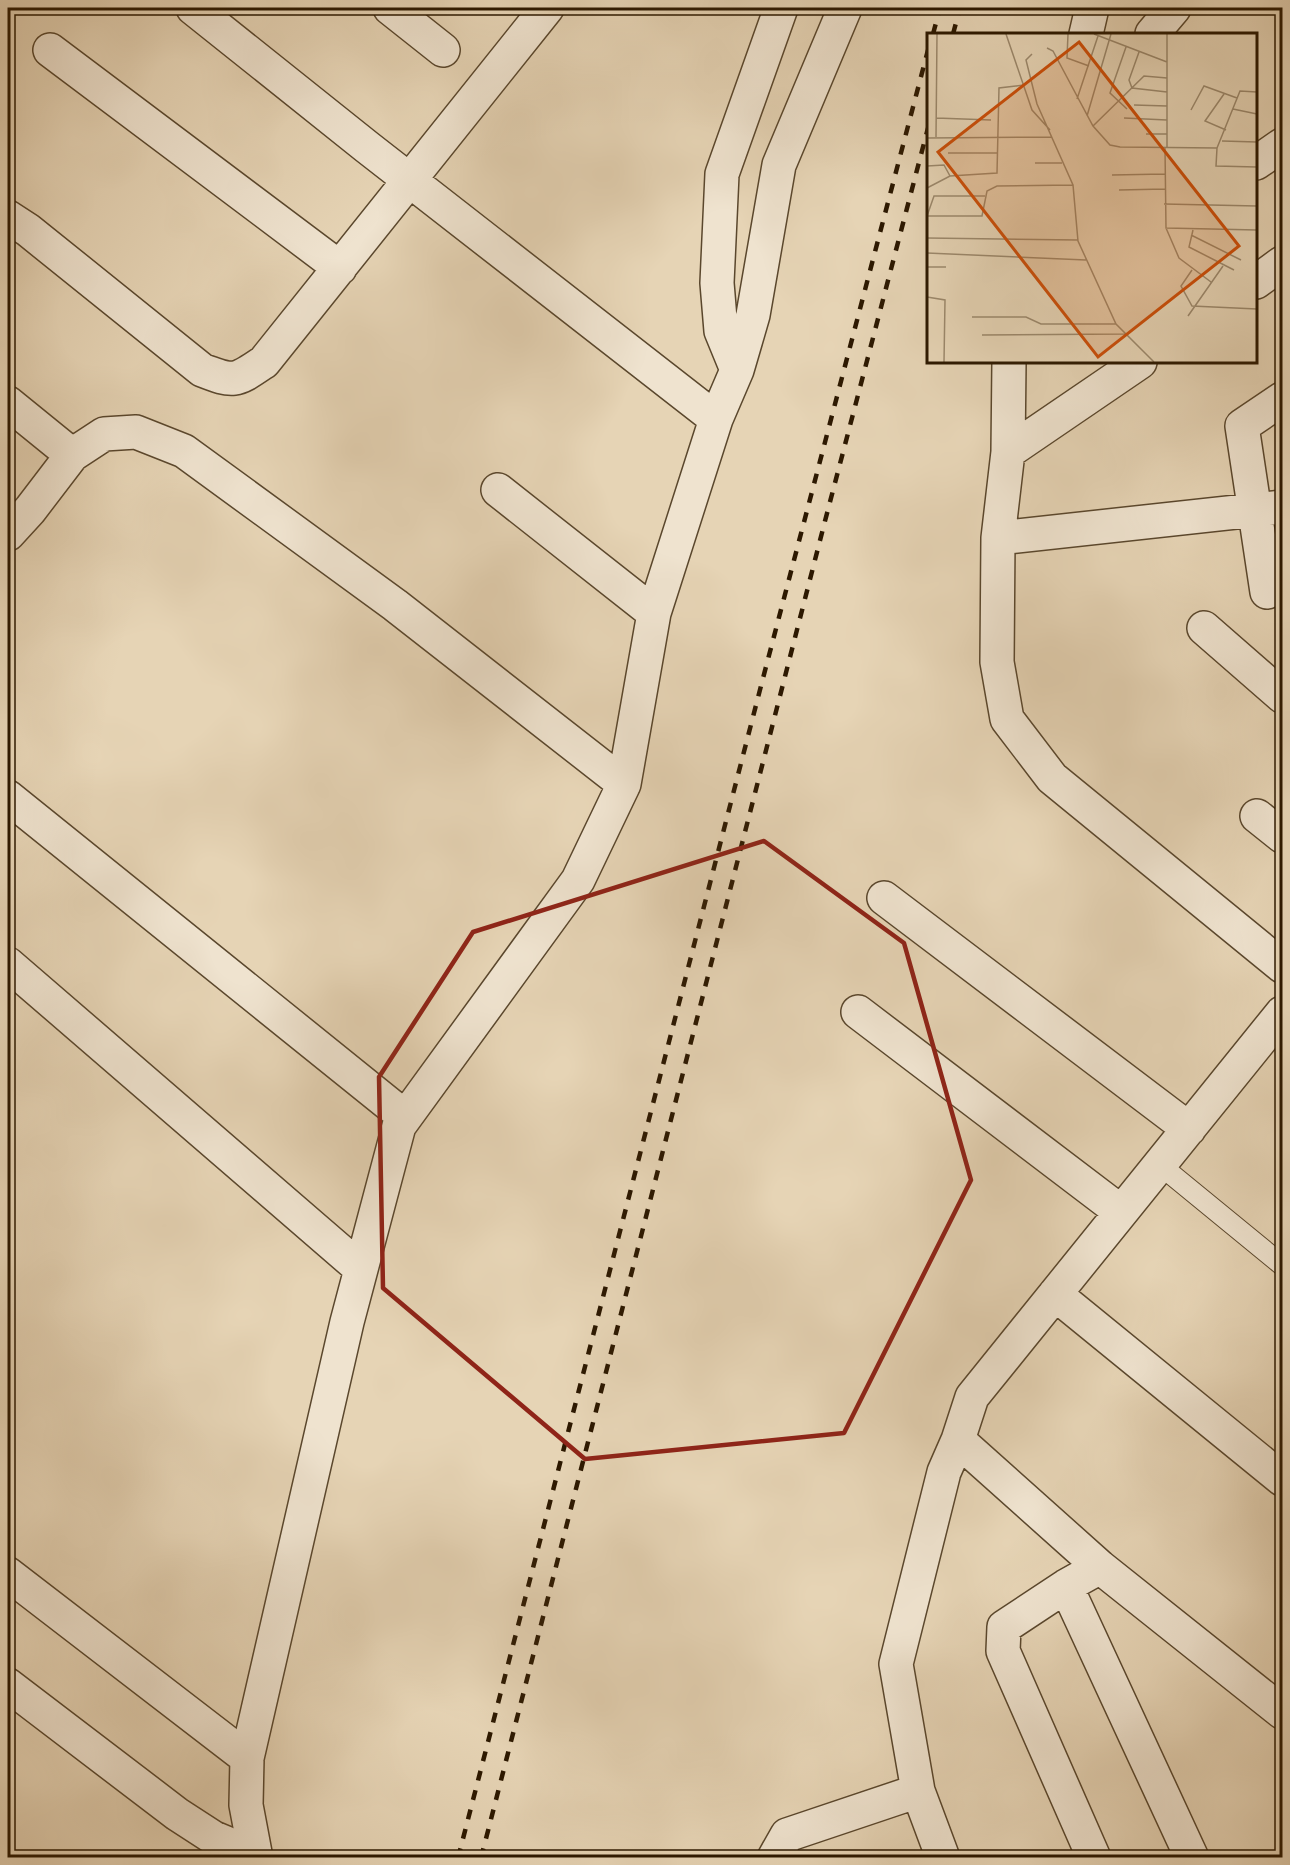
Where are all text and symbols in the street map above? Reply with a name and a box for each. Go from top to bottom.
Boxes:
inset map [927,33,1257,363]

